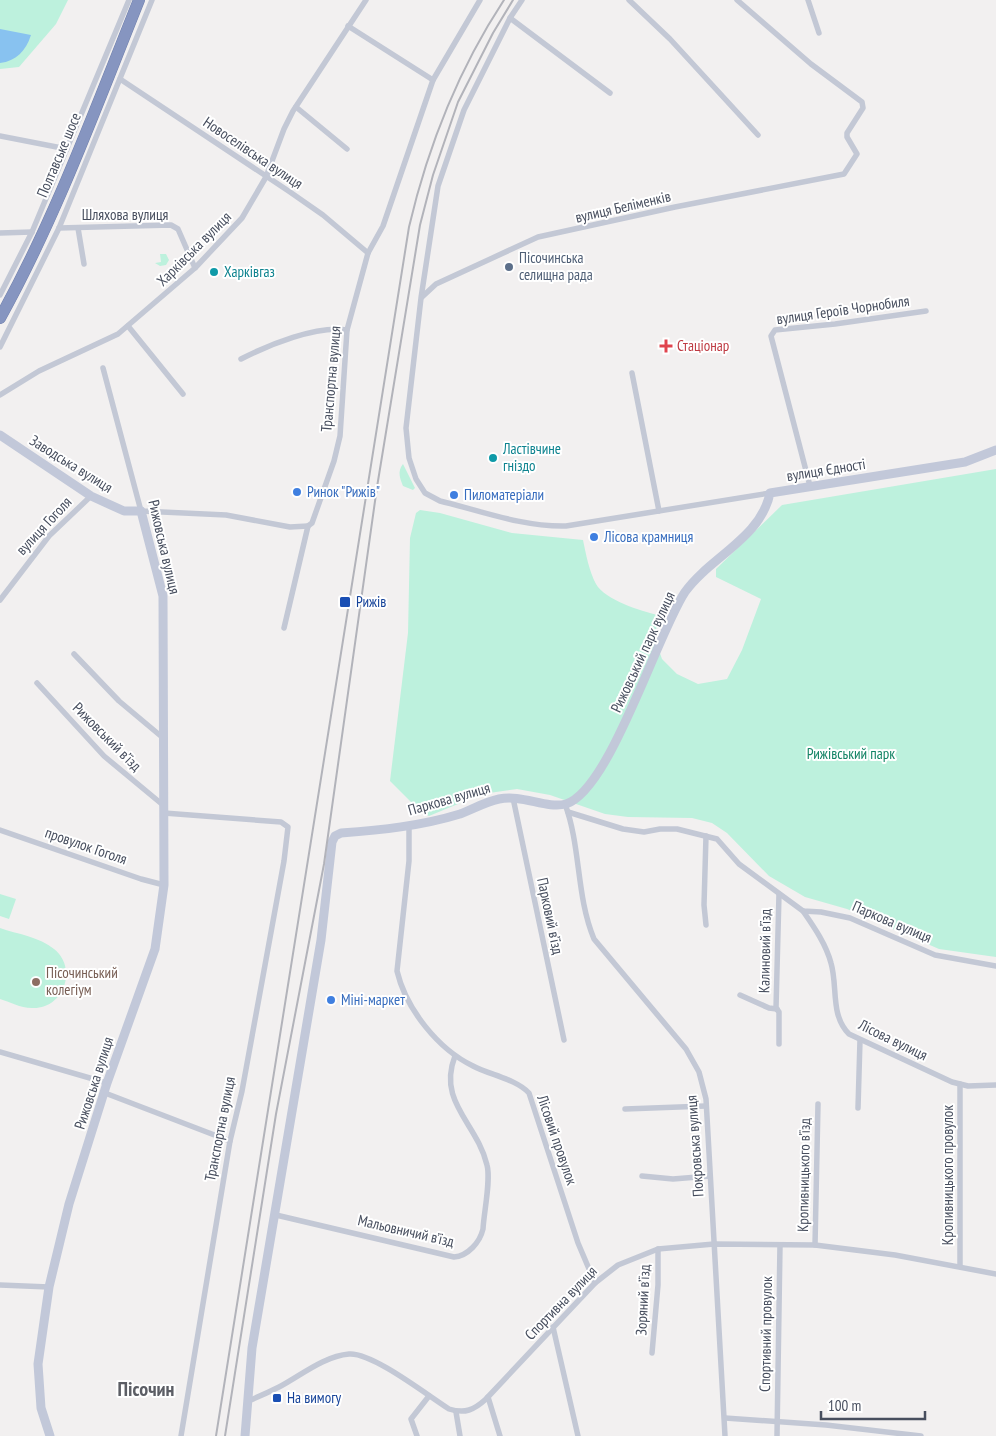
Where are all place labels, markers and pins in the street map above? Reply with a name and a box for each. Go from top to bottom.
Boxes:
place label: Пісочинська селищна рада [519,248,593,284]
marker: Пісочинська селищна рада [503,261,515,273]
place label: Харківгаз [224,262,275,281]
marker: Харківгаз [208,266,220,278]
place label: Стаціонар [677,336,729,355]
marker: Стаціонар [659,339,673,353]
place label: Ластівчине гніздо [502,439,561,475]
marker: Ластівчине гніздо [487,452,499,464]
place label: Ринок "Рижів" [307,482,380,501]
place label: Пиломатеріали [464,485,544,504]
marker: Ринок "Рижів" [291,486,303,498]
marker: Пиломатеріали [448,489,460,501]
place label: Лісова крамниця [603,527,693,546]
marker: Лісова крамниця [588,531,600,543]
place label: Рижів [356,592,386,611]
marker: Рижів [338,595,352,609]
place label: Пісочинський колегіум [46,963,118,999]
marker: Пісочинський колегіум [30,976,42,988]
place label: Міні-маркет [341,990,405,1009]
marker: Міні-маркет [325,994,337,1006]
place label: На вимогу [287,1388,342,1407]
marker: На вимогу [271,1392,283,1404]

